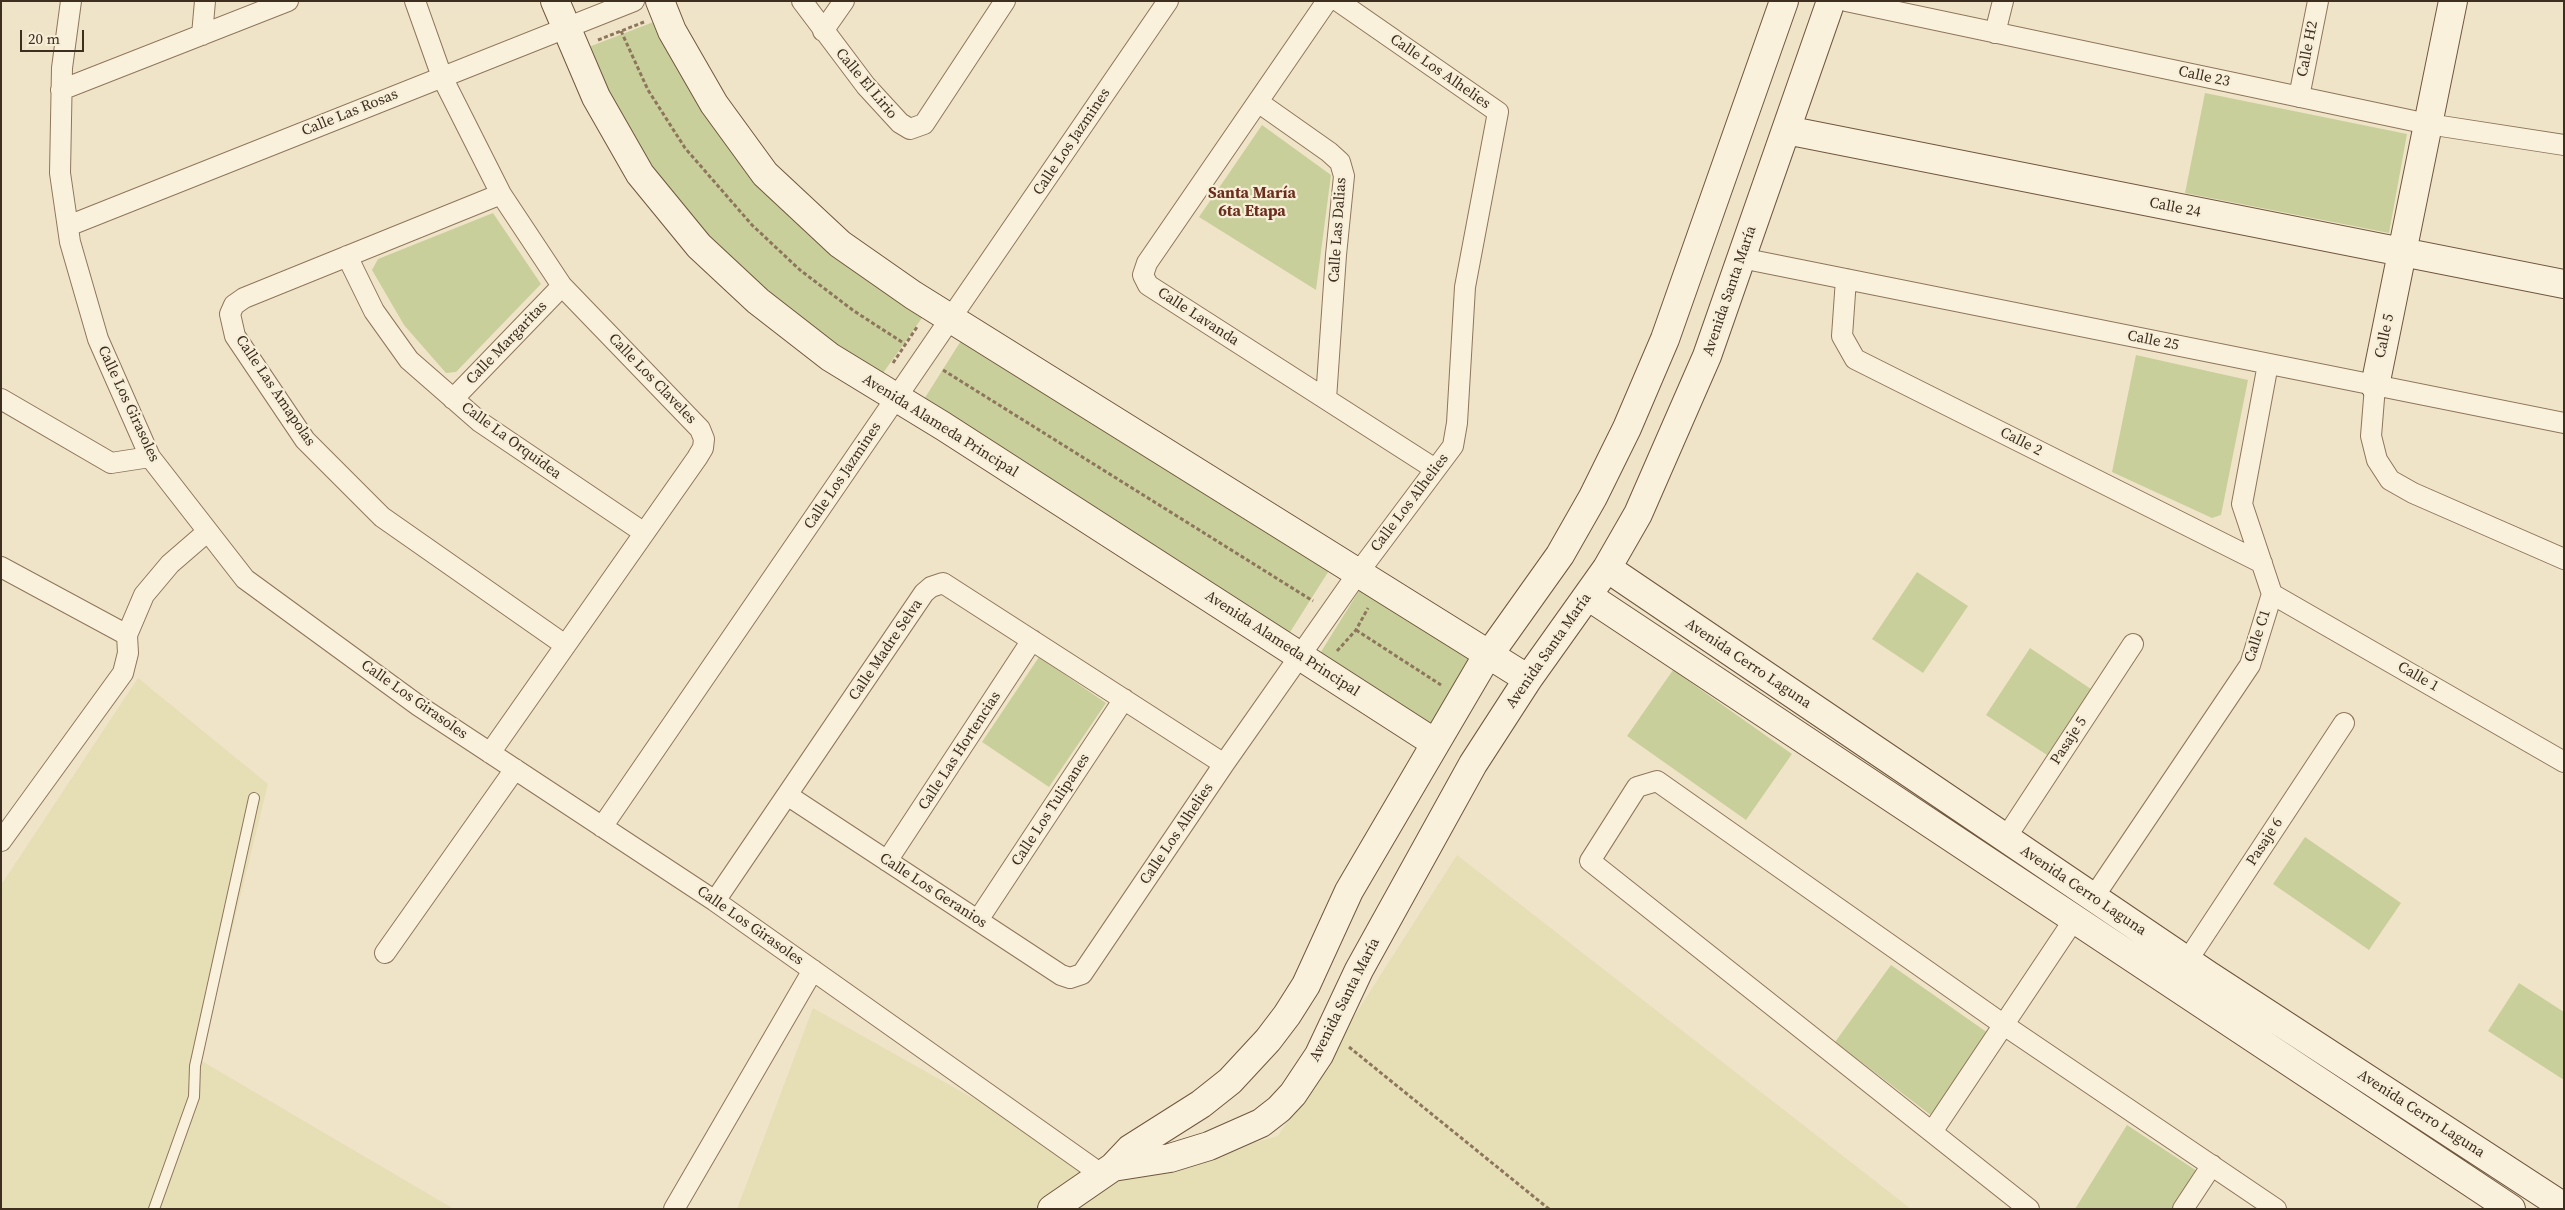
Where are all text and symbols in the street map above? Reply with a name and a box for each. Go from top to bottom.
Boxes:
scale bar [22,20,86,52]
street label: Calle H2 [2294,20,2322,78]
text: 20 m [28,28,60,49]
street label: Calle Los Alhelies [1386,31,1494,113]
street label: Calle El Lirio [831,45,901,123]
street label: Calle 23 [2177,63,2231,91]
street label: Calle Las Rosas [299,85,401,141]
street label: Calle Los Jazmines [1030,85,1114,199]
street label: Calle Las Dalias [1325,177,1351,283]
district label: Santa María 6ta Etapa [1208,184,1296,222]
street label: Calle 24 [2148,194,2202,222]
street label: Avenida Santa María [1699,224,1761,358]
street label: Calle Lavanda [1154,284,1242,350]
street label: Calle Margaritas [463,298,551,388]
street label: Calle 5 [2372,312,2398,360]
street label: Calle 25 [2126,327,2180,355]
street label: Calle Los Claveles [604,330,700,428]
street label: Calle Las Amapolas [231,332,319,450]
street label: Calle Los Girasoles [93,343,163,465]
street label: Avenida Alameda Principal [859,371,1021,481]
street label: Calle La Orquidea [457,399,565,483]
street label: Calle Los Jazmines [801,419,885,533]
street label: Calle 2 [1997,424,2045,460]
street label: Calle Los Alhelies [1367,450,1453,556]
street label: Avenida Alameda Principal [1201,587,1363,701]
street label: Avenida Santa María [1502,590,1596,712]
street label: Calle Madre Selva [845,596,927,704]
street label: Calle C1 [2241,607,2275,665]
street label: Avenida Cerro Laguna [1682,615,1814,713]
street label: Calle Los Girasoles [357,656,471,744]
street label: Calle 1 [2394,658,2442,696]
street label: Calle Las Hortencias [915,688,1005,814]
street label: Pasaje 5 [2047,714,2091,768]
street label: Calle Los Tulipanes [1008,751,1094,869]
street label: Calle Los Alhelies [1136,780,1218,888]
street label: Pasaje 6 [2243,815,2287,869]
street label: Avenida Cerro Laguna [2017,842,2149,940]
street label: Calle Los Geranios [876,850,990,932]
street label: Calle Los Girasoles [693,882,807,970]
street label: Avenida Santa María [1306,935,1384,1065]
street label: Avenida Cerro Laguna [2354,1066,2488,1162]

